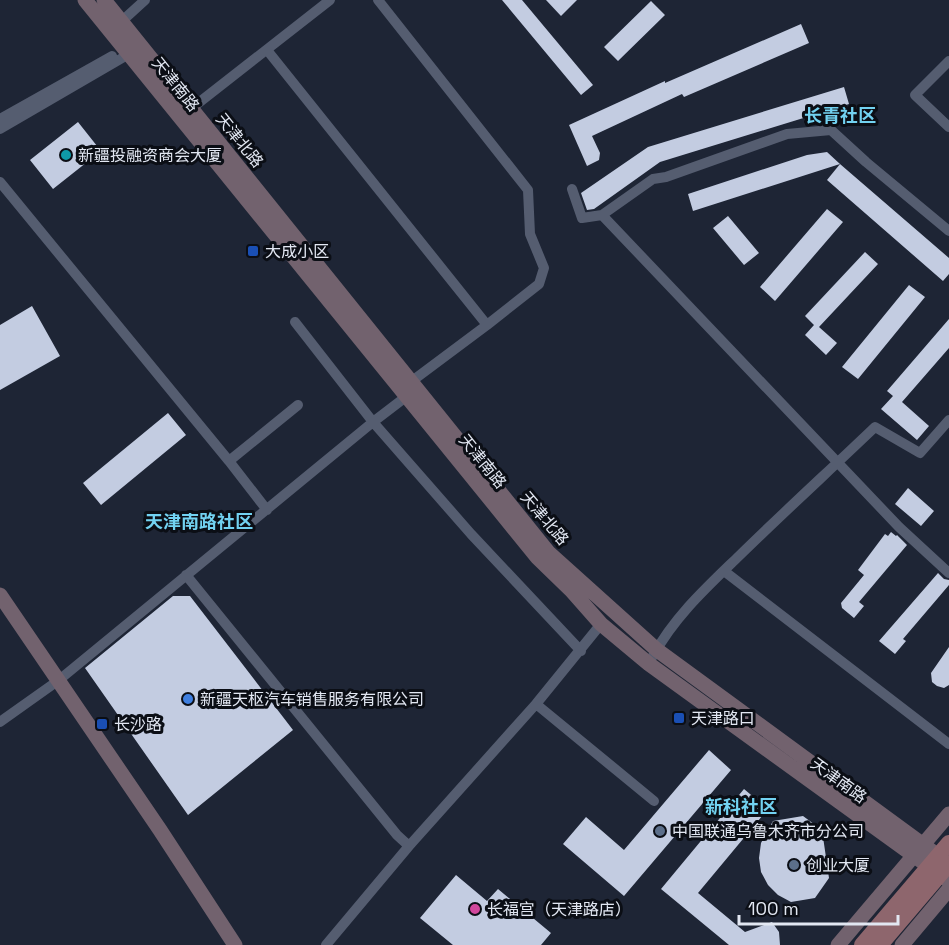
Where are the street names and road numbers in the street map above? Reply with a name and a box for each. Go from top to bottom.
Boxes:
street label: 天津南路 [147,53,204,116]
street label: 天津北路 [211,109,268,172]
street label: 天津南路 [454,430,511,493]
street label: 天津北路 [516,487,573,550]
street label: 天津南路 [807,753,871,808]

